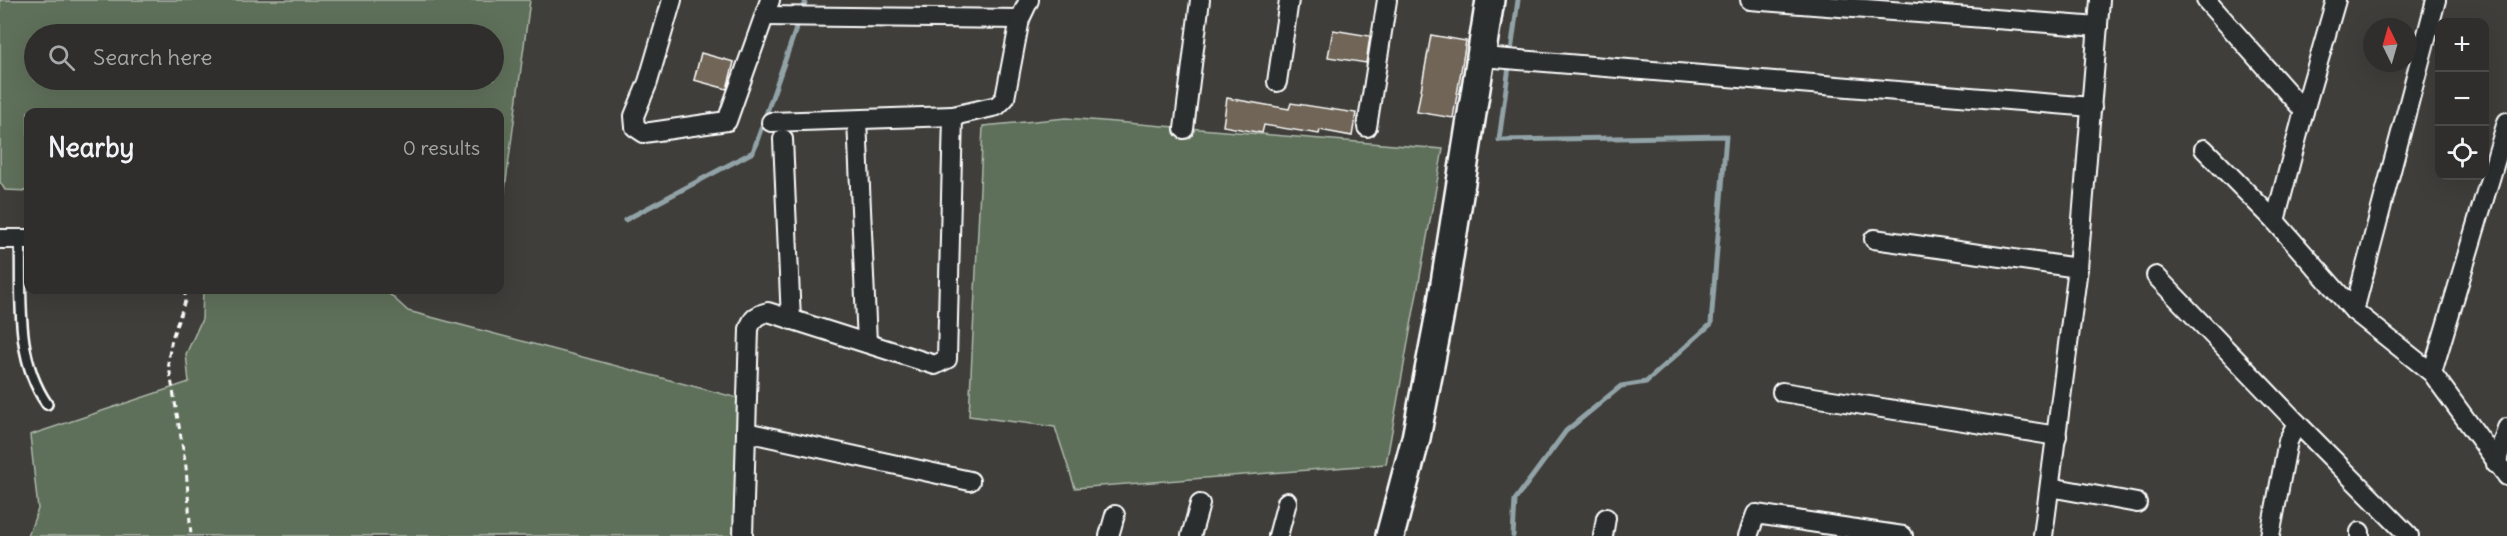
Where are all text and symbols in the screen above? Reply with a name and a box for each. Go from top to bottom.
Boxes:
north arrow [2363,18,2417,72]
map controls [2435,18,2489,180]
button: + [2435,18,2489,72]
search box [24,24,504,90]
icon: search [45,41,78,74]
text: Search here [93,43,212,71]
button: − [2435,72,2489,126]
button: locate [2435,126,2489,180]
text: Nearby [48,131,134,164]
text: 0 results [403,135,480,160]

